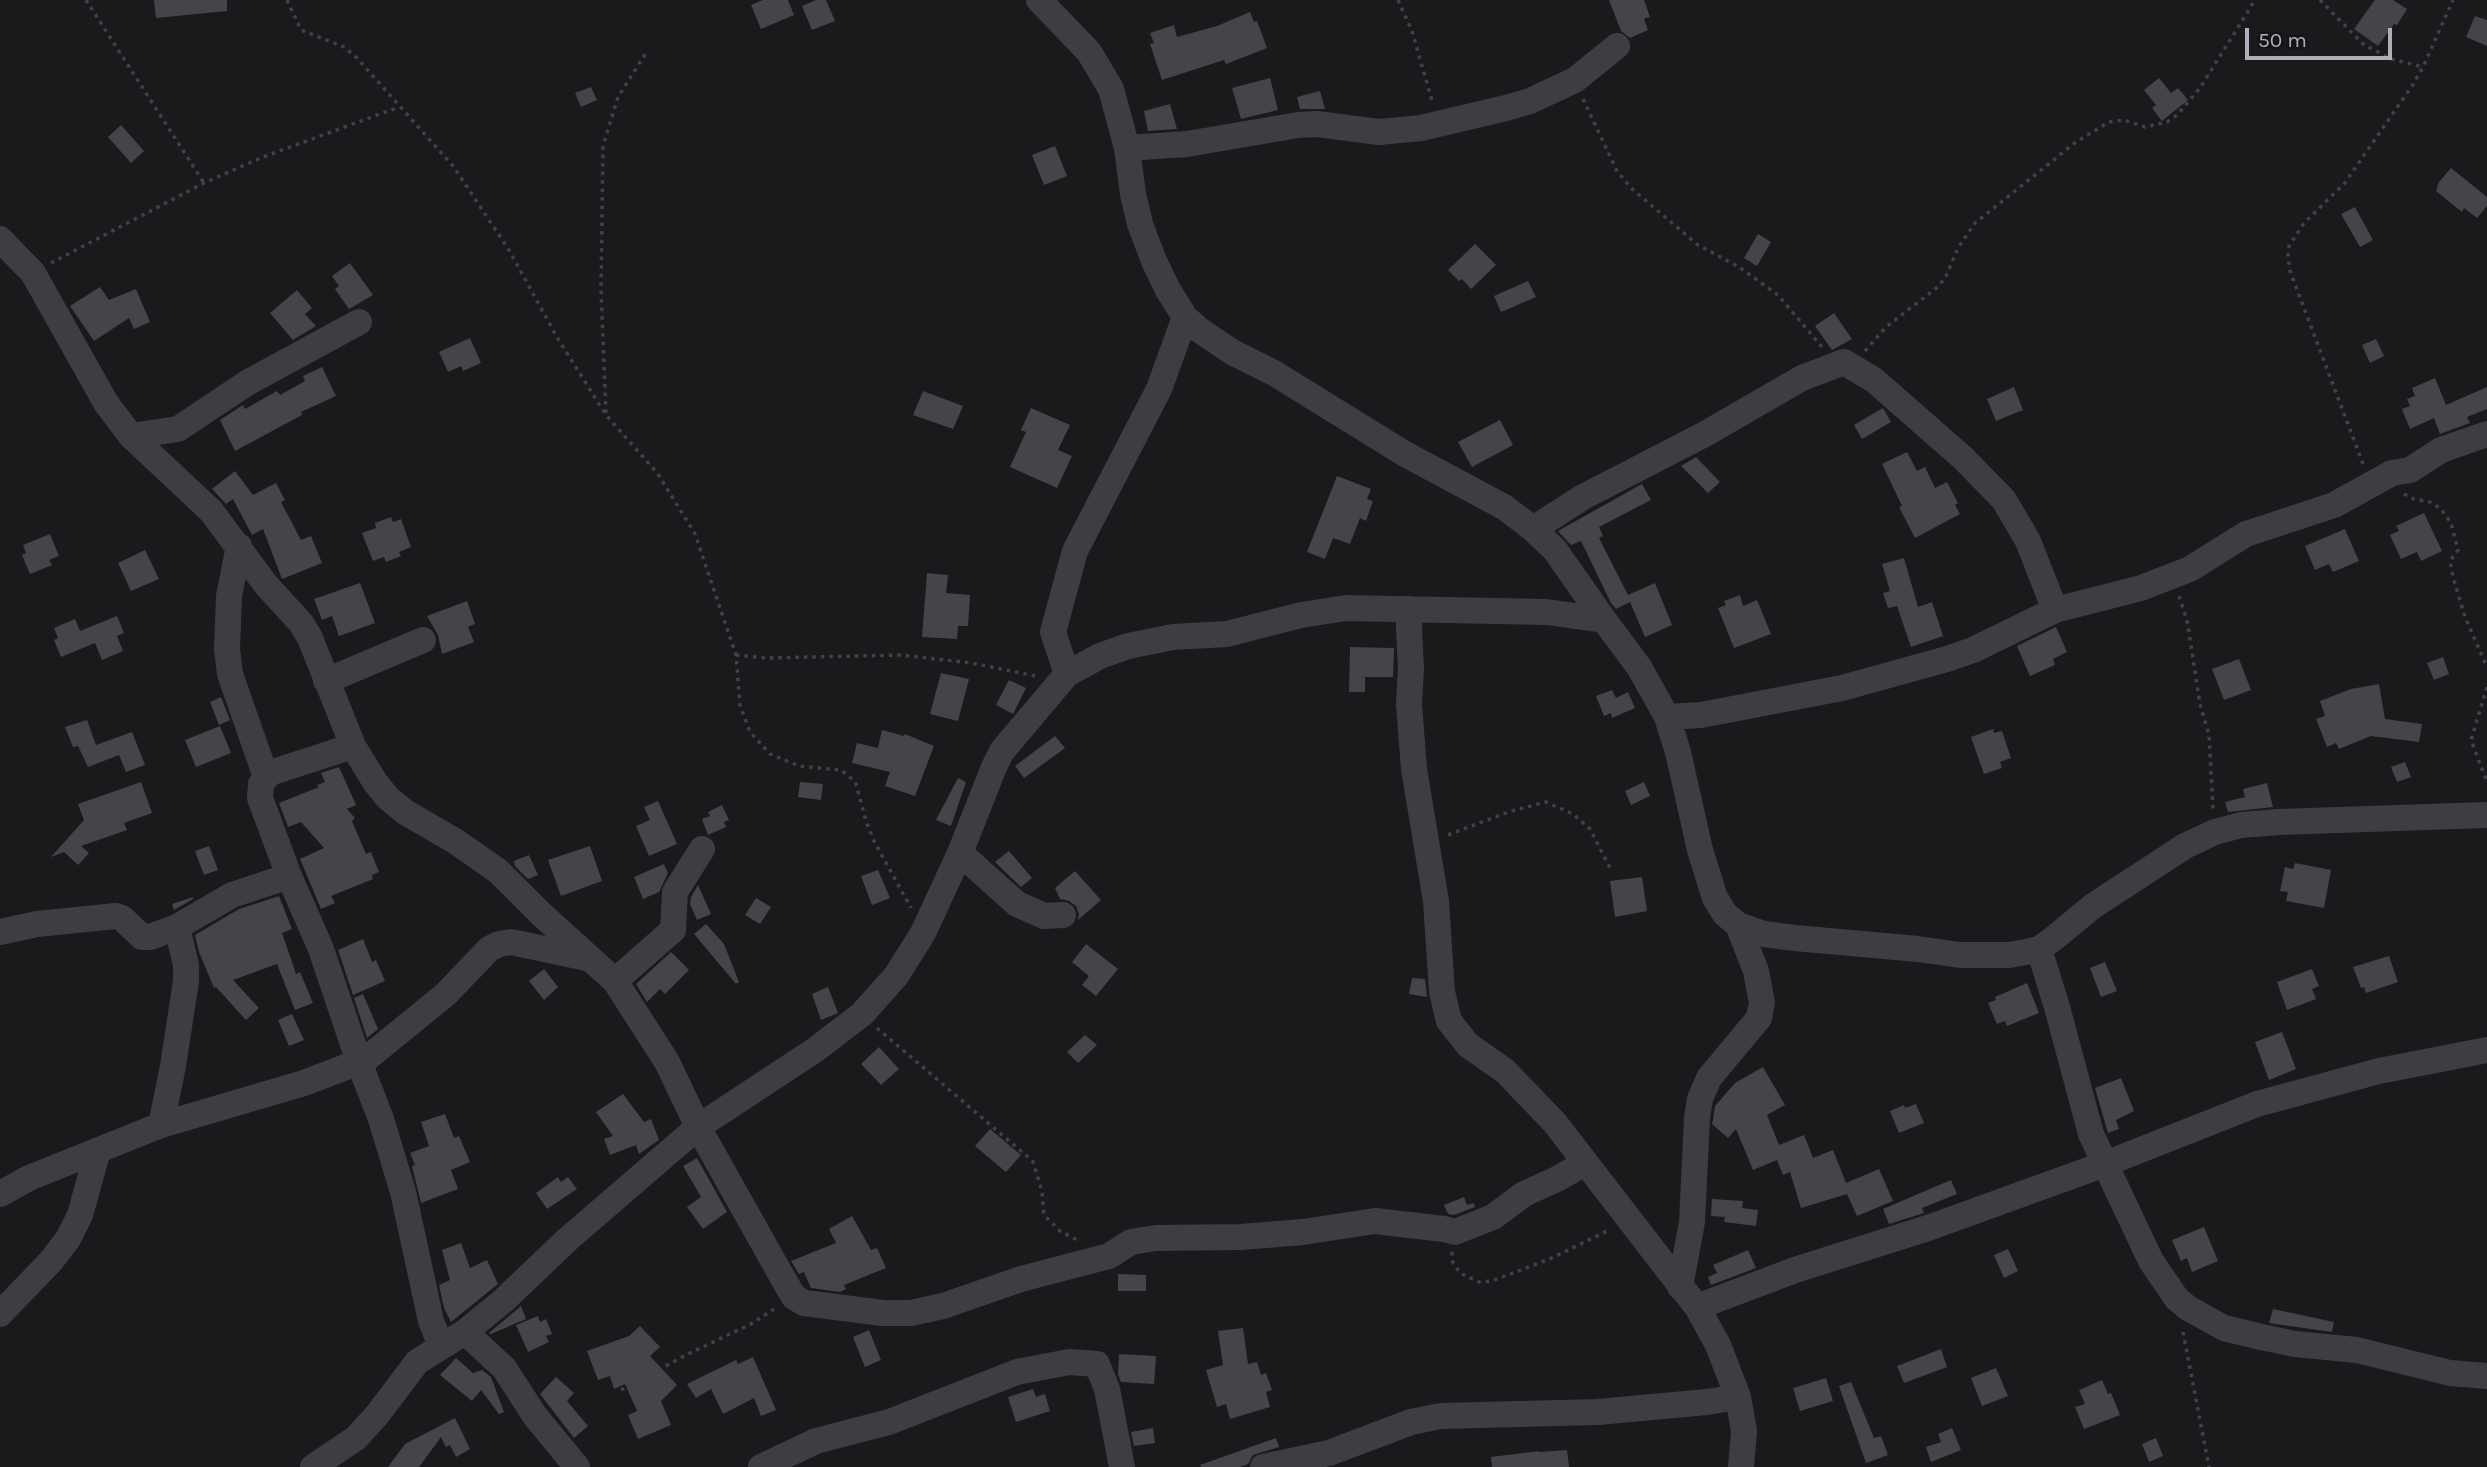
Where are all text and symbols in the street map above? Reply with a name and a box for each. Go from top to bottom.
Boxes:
scale bar [2249,14,2396,58]
text: 50 m [2258,28,2307,52]

